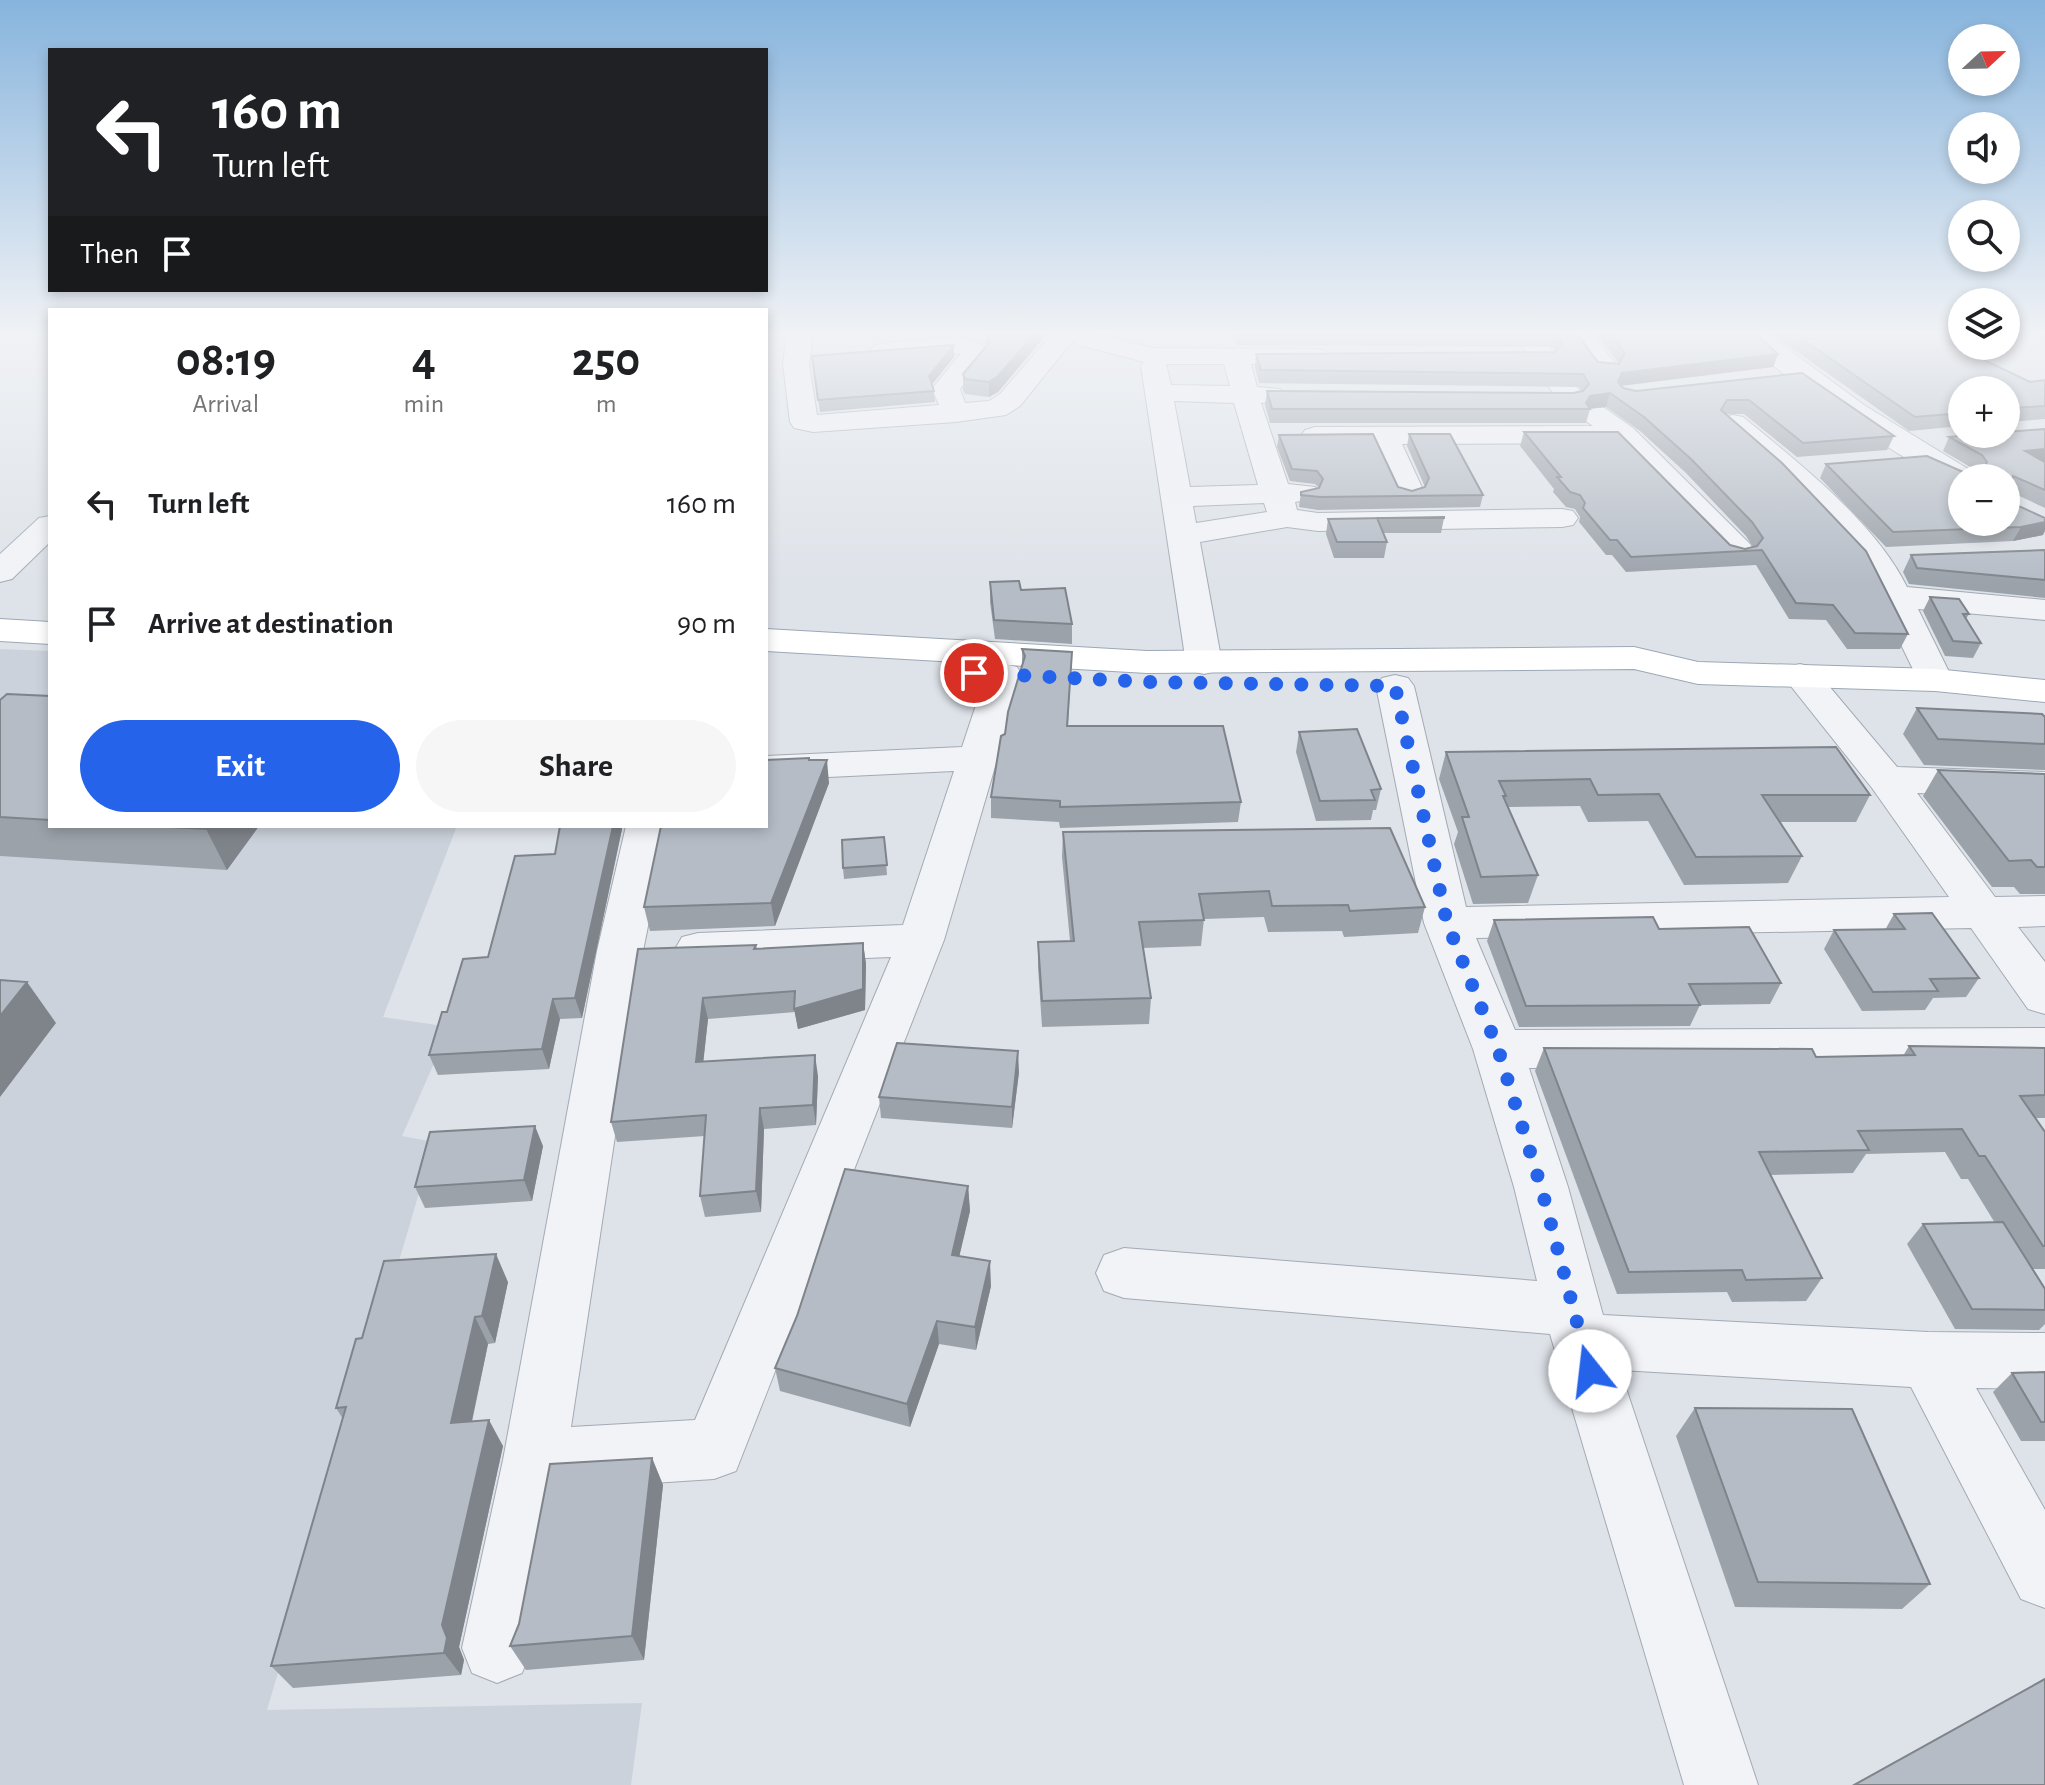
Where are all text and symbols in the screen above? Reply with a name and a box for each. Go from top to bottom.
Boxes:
north arrow [1948,24,2020,96]
map controls [1948,24,2020,536]
icon: left [80,80,184,184]
text: 160 m [212,83,342,139]
button: sound [1948,112,2020,184]
text: Turn left [212,148,329,184]
button: search [1948,200,2020,272]
icon: arrive [155,232,199,276]
text: Then [80,239,139,269]
button: layers [1948,288,2020,360]
text: 08:19 [176,337,276,385]
text: 4 [412,337,436,385]
text: 250 [572,337,640,385]
button: + [1948,376,2020,448]
text: Arrival [192,391,259,417]
text: min [404,391,444,417]
text: m [596,391,616,417]
button: − [1948,464,2020,536]
icon: left [80,482,124,526]
text: Turn left [148,489,249,519]
text: 160 m [667,489,736,519]
icon: arrive [80,602,124,646]
text: Arrive at destination [148,609,394,639]
text: 90 m [677,609,736,639]
pin [940,639,1008,707]
icon: arrive [952,651,996,695]
button: Exit [80,720,400,812]
button: Share [416,720,736,812]
position arrow [1548,1329,1632,1413]

